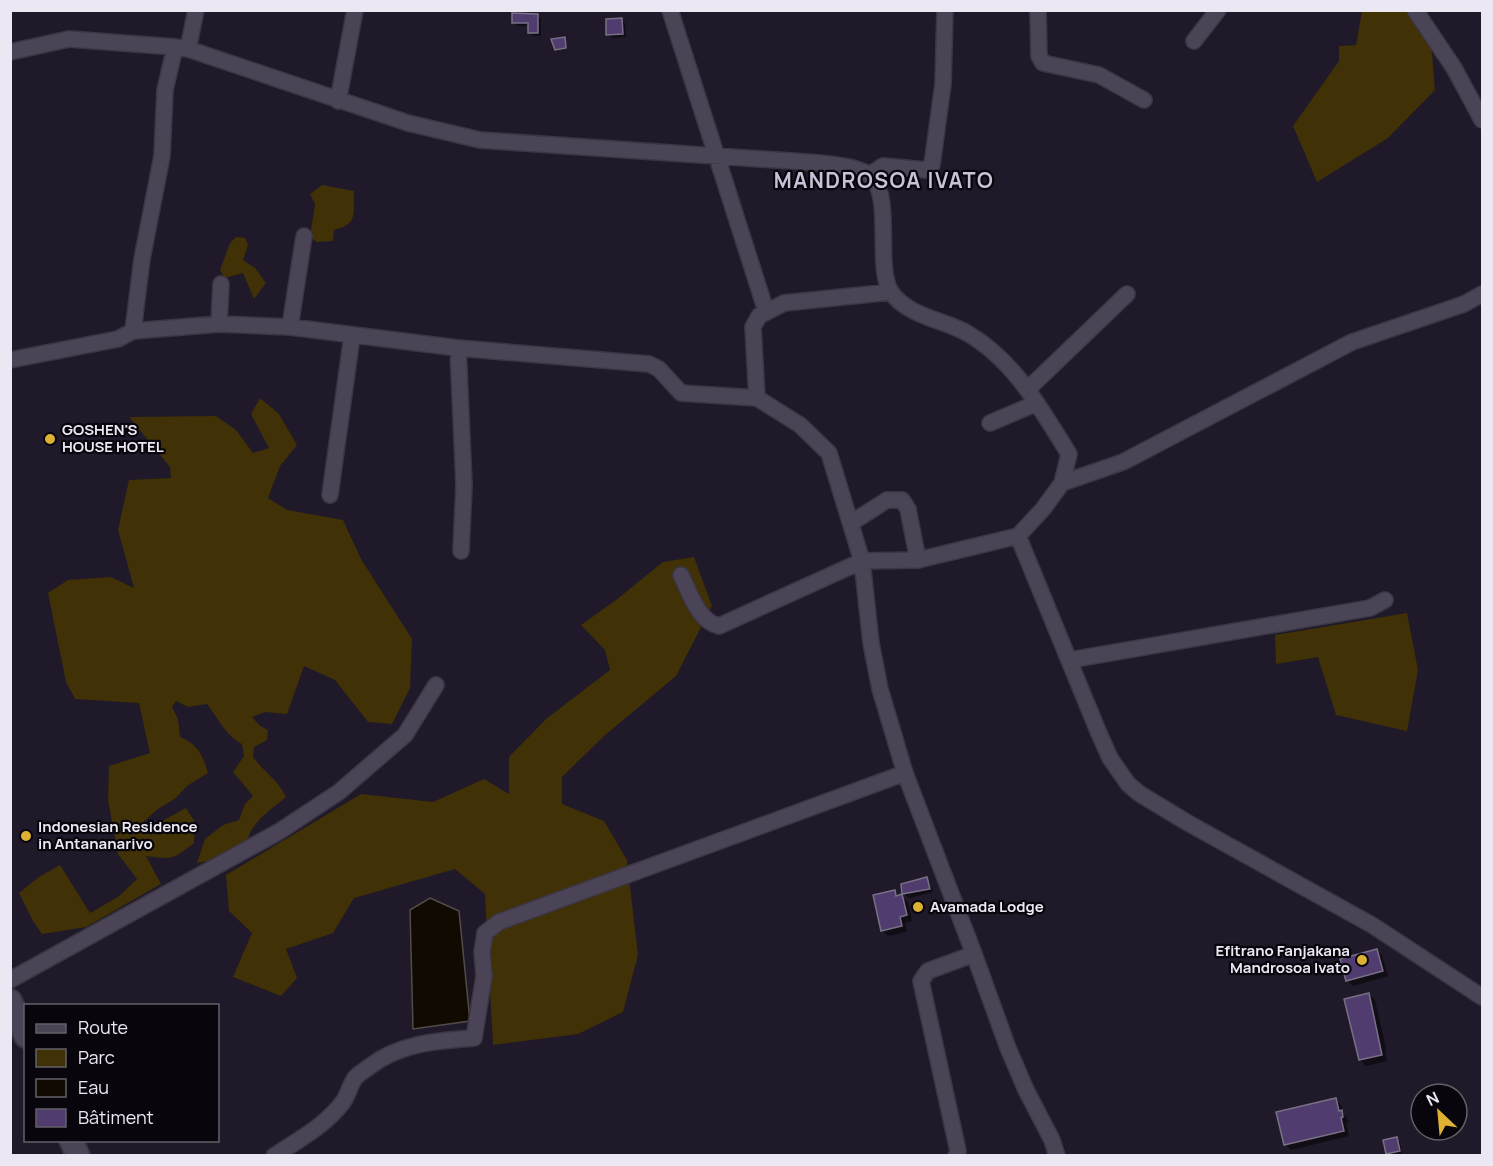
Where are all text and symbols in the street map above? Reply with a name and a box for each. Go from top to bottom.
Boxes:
district label: MANDROSOA IVATO [774,166,994,194]
place label: GOSHEN'S HOUSE HOTEL [62,419,164,457]
marker: GOSHEN'S HOUSE HOTEL [43,432,57,446]
place label: Indonesian Residence in Antananarivo [38,816,198,854]
marker: Indonesian Residence in Antananarivo [19,829,33,843]
place label: Avamada Lodge [930,896,1044,917]
marker: Avamada Lodge [911,900,925,914]
place label: Efitrano Fanjakana Mandrosoa Ivato [1215,940,1350,978]
marker: Efitrano Fanjakana Mandrosoa Ivato [1355,953,1369,967]
legend [24,1004,219,1142]
text: Route [78,1015,128,1039]
text: Parc [78,1045,115,1069]
text: Eau [78,1075,109,1099]
north arrow [1409,1082,1469,1142]
text: N [1422,1086,1442,1111]
text: Bâtiment [78,1105,154,1129]

